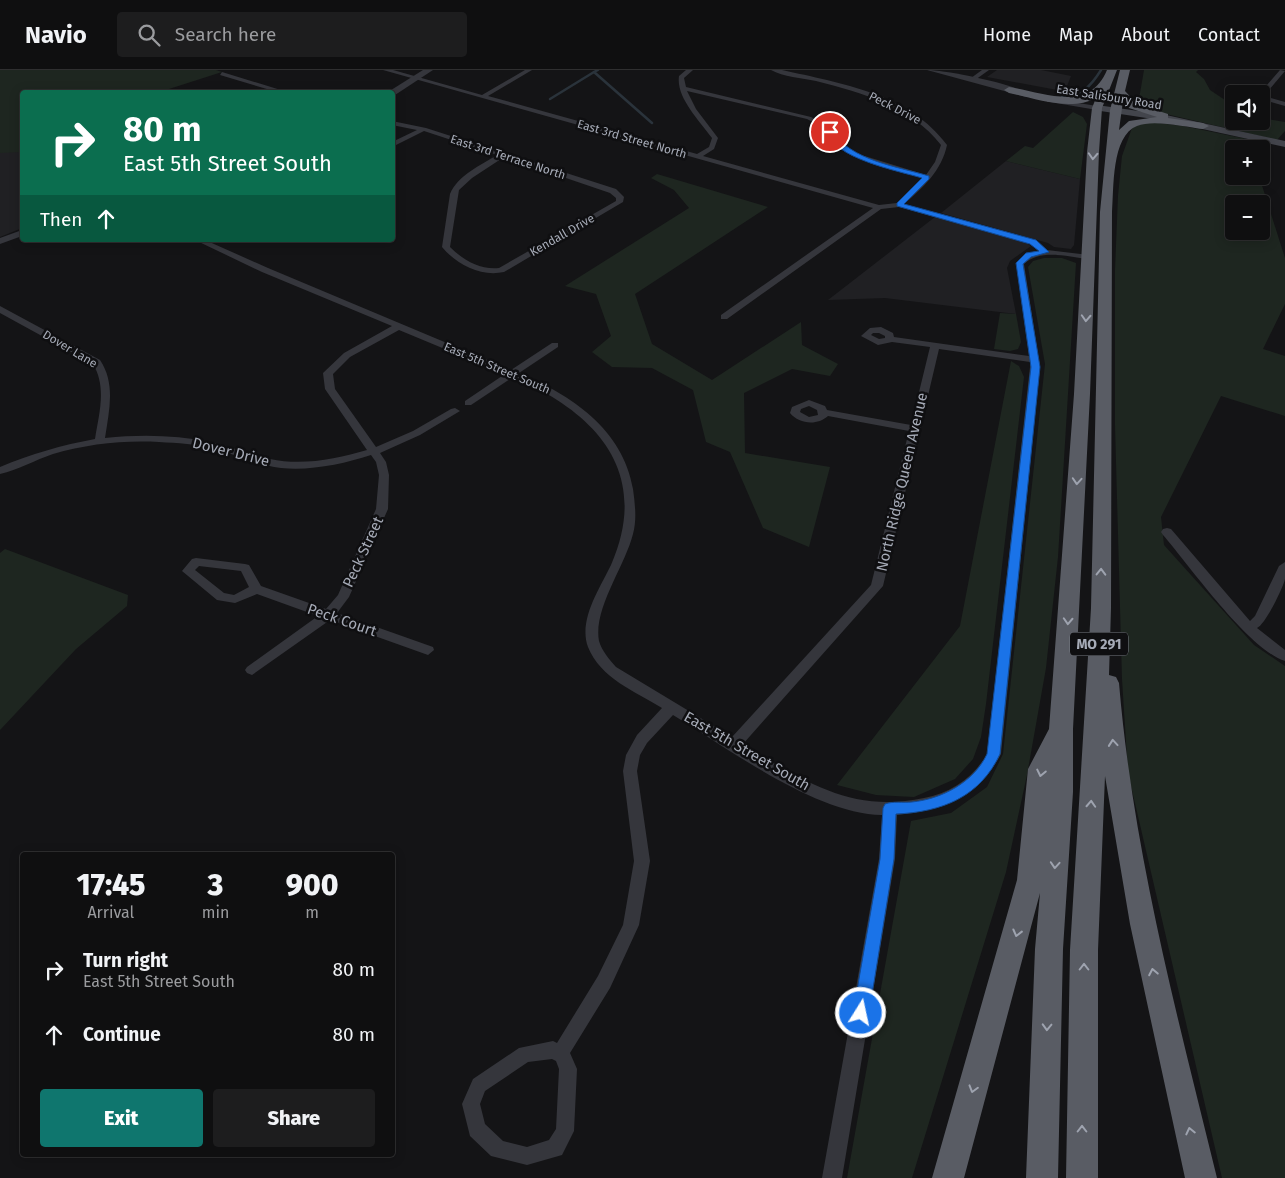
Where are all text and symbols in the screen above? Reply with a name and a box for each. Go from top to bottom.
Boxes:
search box [117,12,467,57]
text: Navio [25,21,87,49]
icon: search [135,21,163,49]
text: Search here [175,23,276,46]
text: Home [983,24,1031,46]
text: Map [1059,24,1093,46]
text: About [1121,24,1170,46]
text: Contact [1198,24,1260,46]
street label: East Salisbury Road [1055,82,1163,112]
map controls [1225,85,1270,240]
button: sound [1225,85,1270,130]
street label: Peck Drive [867,89,923,127]
text: 80 m [123,108,202,150]
icon: right [40,110,105,175]
pin [809,111,851,153]
street label: East 3rd Street North [576,117,688,161]
icon: arrive [816,118,844,146]
street label: East 3rd Terrace North [449,132,567,182]
button: + [1225,140,1270,185]
text: East 5th Street South [123,150,332,177]
one-way arrow [1087,152,1098,160]
button: − [1225,195,1270,240]
icon: ahead [92,205,120,233]
text: Then [40,208,82,231]
street label: Kendall Drive [527,211,597,259]
one-way arrow [1081,315,1091,323]
street label: Dover Lane [40,327,100,371]
street label: East 5th Street South [442,339,552,397]
street label: North Ridge Queen Avenue [873,391,931,573]
street label: Dover Drive [191,434,271,470]
one-way arrow [1071,477,1082,485]
street label: Peck Street [339,513,387,590]
one-way arrow [1096,568,1106,576]
street label: Peck Court [305,600,380,640]
one-way arrow [1062,617,1073,625]
road number: MO 291 [1070,632,1128,656]
street label: East 5th Street South [681,708,813,794]
one-way arrow [1108,739,1119,747]
one-way arrow [1036,768,1047,777]
one-way arrow [1086,800,1096,808]
one-way arrow [1050,861,1061,869]
text: 17:45 [76,867,145,903]
text: 3 [208,867,223,903]
text: 900 [286,867,339,903]
text: Arrival [87,903,134,922]
text: min [202,903,229,922]
text: m [305,903,319,922]
one-way arrow [1012,928,1023,937]
text: Turn right [83,949,168,972]
icon: right [40,956,68,984]
text: 80 m [333,958,375,981]
one-way arrow [1079,963,1089,970]
one-way arrow [1148,968,1159,977]
text: East 5th Street South [83,972,235,991]
position arrow [834,986,886,1038]
icon: ahead [40,1021,68,1049]
text: Continue [83,1023,161,1046]
text: 80 m [333,1023,375,1046]
one-way arrow [1042,1024,1052,1031]
one-way arrow [969,1085,979,1093]
button: Exit [40,1089,203,1147]
button: Share [213,1089,375,1147]
one-way arrow [1077,1125,1088,1133]
one-way arrow [1185,1126,1196,1135]

